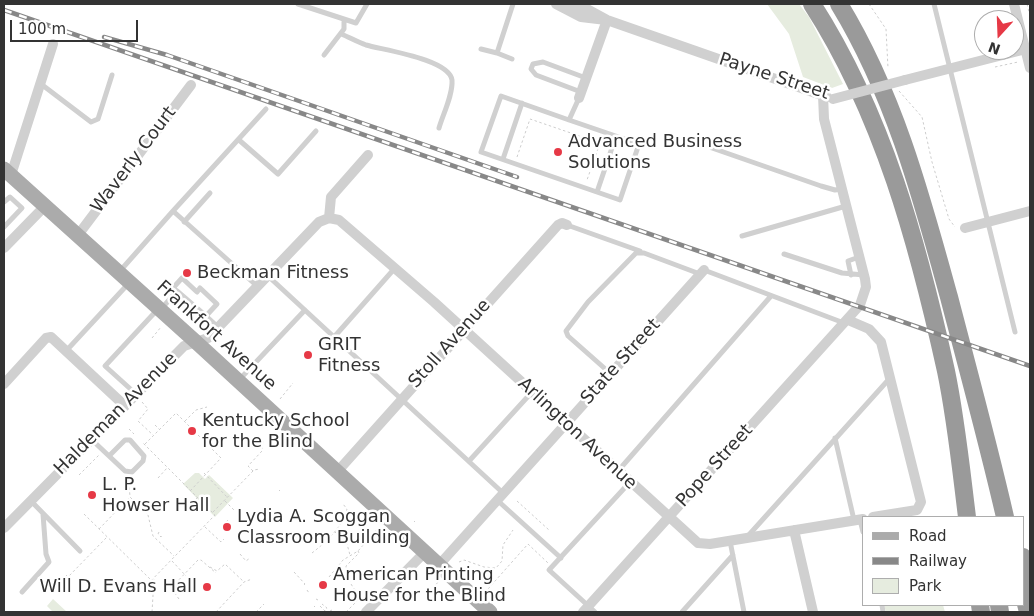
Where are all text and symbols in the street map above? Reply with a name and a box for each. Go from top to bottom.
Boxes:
scale bar [12,10,140,42]
north arrow [974,10,1024,60]
text: 100 m [18,20,66,38]
text: N [986,39,1002,58]
street label: Payne Street [716,49,832,105]
street label: Waverly Court [87,103,181,217]
place label: Advanced Business Solutions [568,131,742,173]
marker: Advanced Business Solutions [552,146,564,158]
place label: Beckman Fitness [197,262,349,284]
marker: Beckman Fitness [181,267,193,279]
street label: Frankfort Avenue [152,277,280,395]
street label: Stoll Avenue [404,295,496,393]
street label: State Street [577,315,665,409]
place label: GRIT Fitness [318,334,380,376]
street label: Haldeman Avenue [50,348,182,480]
marker: GRIT Fitness [302,349,314,361]
street label: Arlington Avenue [513,373,641,495]
place label: Kentucky School for the Blind [202,410,350,452]
street label: Pope Street [672,420,758,512]
marker: Kentucky School for the Blind [186,425,198,437]
place label: L. P. Howser Hall [102,474,209,516]
marker: L. P. Howser Hall [86,489,98,501]
place label: Lydia A. Scoggan Classroom Building [237,506,410,548]
legend [862,516,1024,606]
marker: Lydia A. Scoggan Classroom Building [221,521,233,533]
text: Road [909,527,947,545]
text: Railway [909,552,967,570]
place label: American Printing House for the Blind [333,564,506,606]
place label: Will D. Evans Hall [39,576,197,598]
text: Park [909,577,941,595]
marker: American Printing House for the Blind [317,579,329,591]
marker: Will D. Evans Hall [201,581,213,593]

